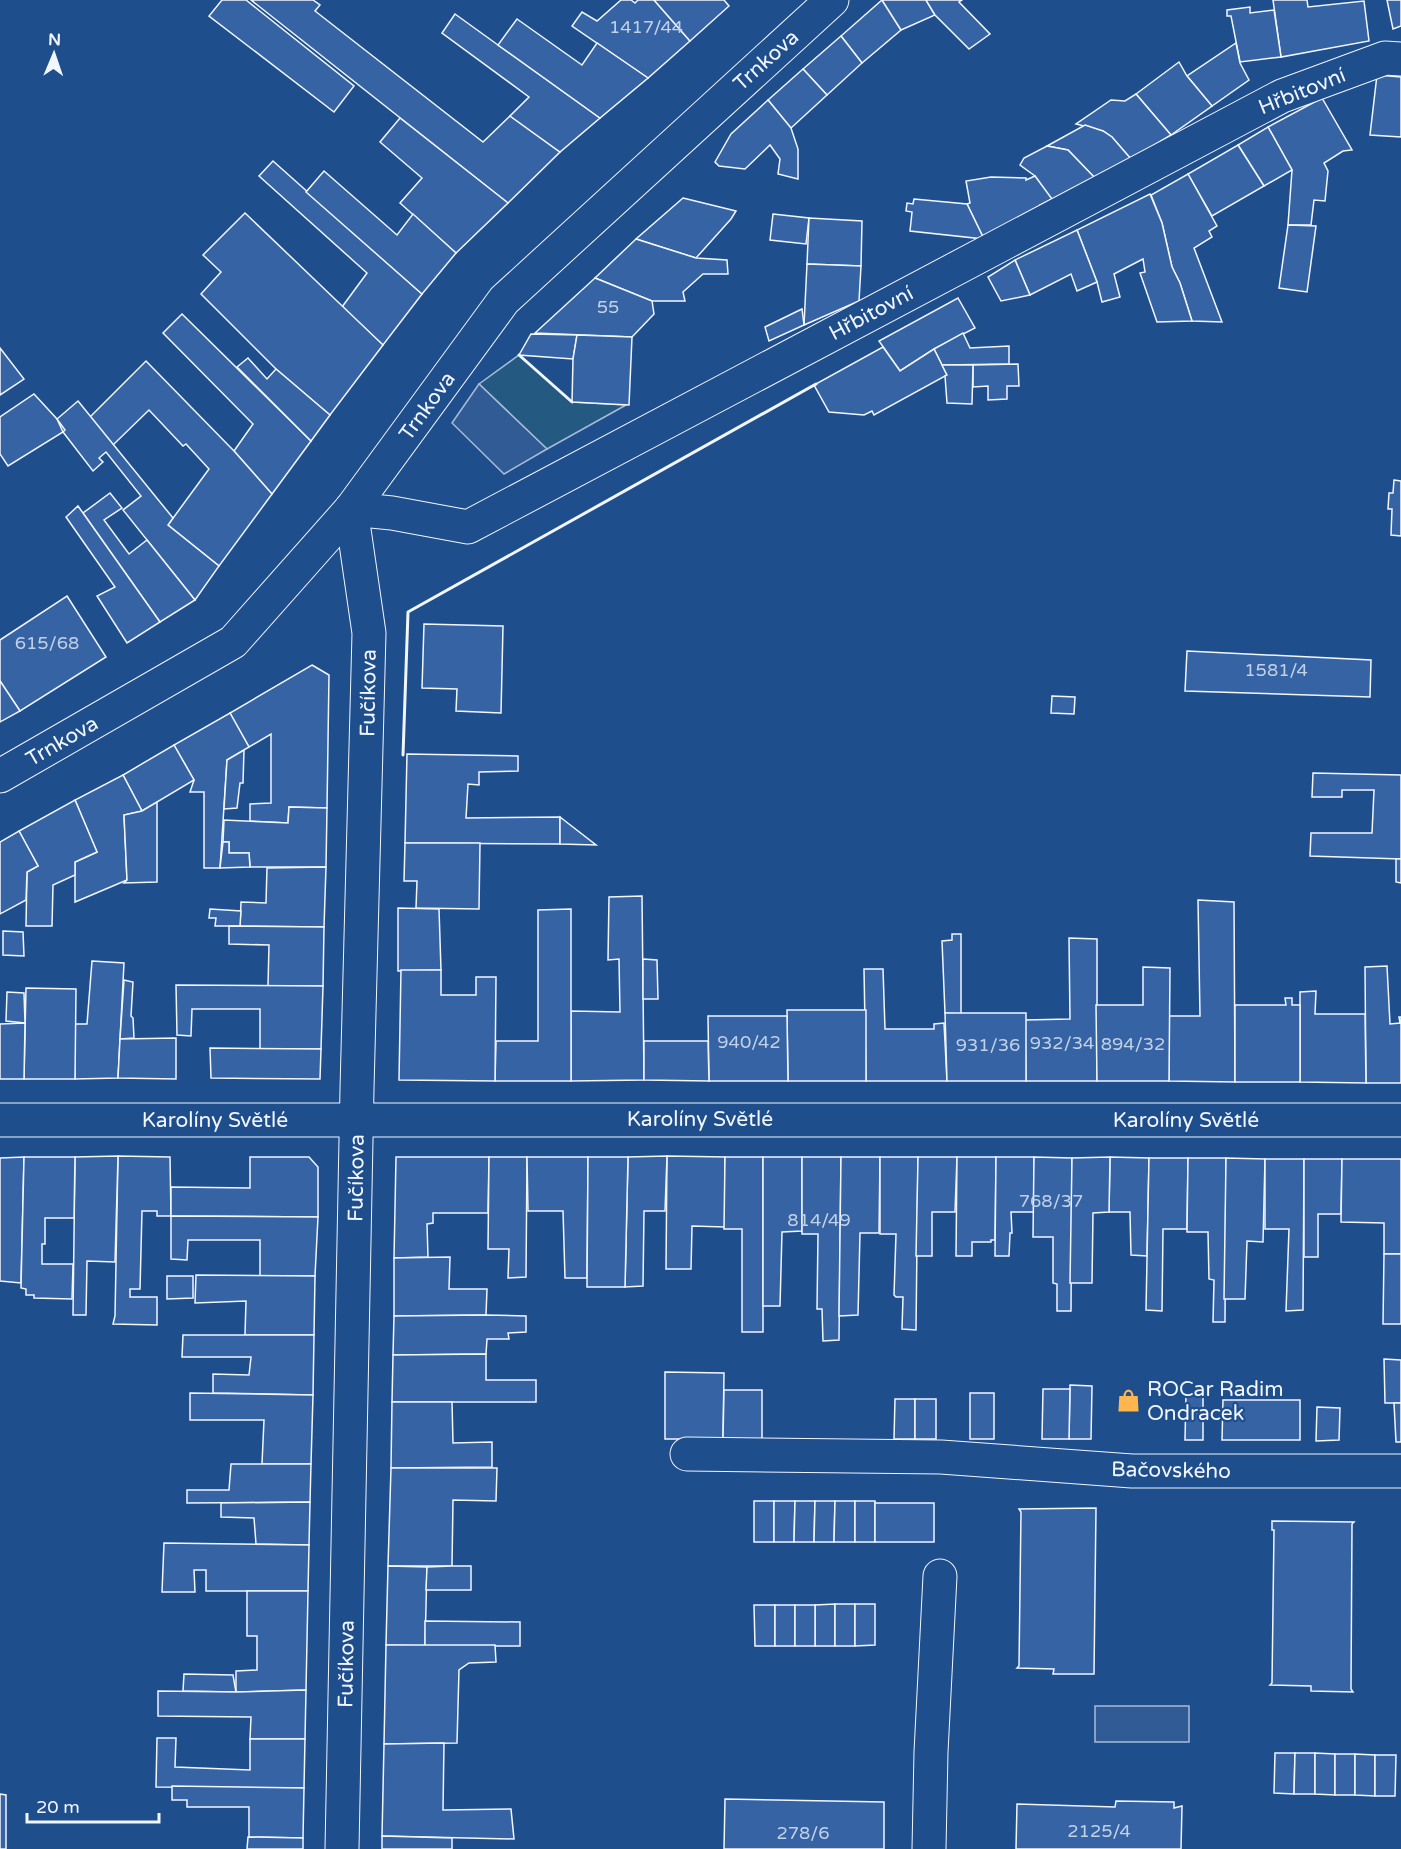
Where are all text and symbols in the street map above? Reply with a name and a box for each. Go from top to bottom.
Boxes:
house number: 1417/44 [609,16,683,38]
north arrow [24,24,84,84]
street label: Trnkova [729,25,804,96]
text: N [48,30,61,50]
street label: Hřbitovní [1255,63,1349,120]
street label: Hřbitovní [825,281,918,346]
house number: 55 [597,296,619,318]
street label: Trnkova [394,367,461,446]
house number: 615/68 [15,632,79,654]
street label: Fučíkova [355,649,382,737]
house number: 1581/4 [1244,659,1308,681]
street label: Trnkova [22,711,103,772]
house number: 940/42 [717,1031,781,1053]
house number: 932/34 [1030,1032,1094,1054]
house number: 894/32 [1101,1033,1165,1055]
house number: 931/36 [956,1034,1020,1056]
street label: Karolíny Světlé [627,1107,773,1132]
street label: Karolíny Světlé [142,1108,288,1133]
street label: Karolíny Světlé [1113,1108,1259,1133]
street label: Fučíkova [343,1134,370,1222]
house number: 768/37 [1019,1190,1083,1212]
house number: 814/49 [787,1209,851,1231]
place label: ROCar Radim Ondracek [1147,1377,1283,1426]
shop icon: ROCar Radim Ondracek [1116,1388,1142,1414]
street label: Bačovského [1111,1457,1231,1484]
street label: Fučíkova [333,1620,360,1708]
scale bar [27,1786,159,1824]
text: 20 m [36,1796,80,1818]
house number: 2125/4 [1067,1820,1131,1842]
house number: 278/6 [776,1822,830,1844]

